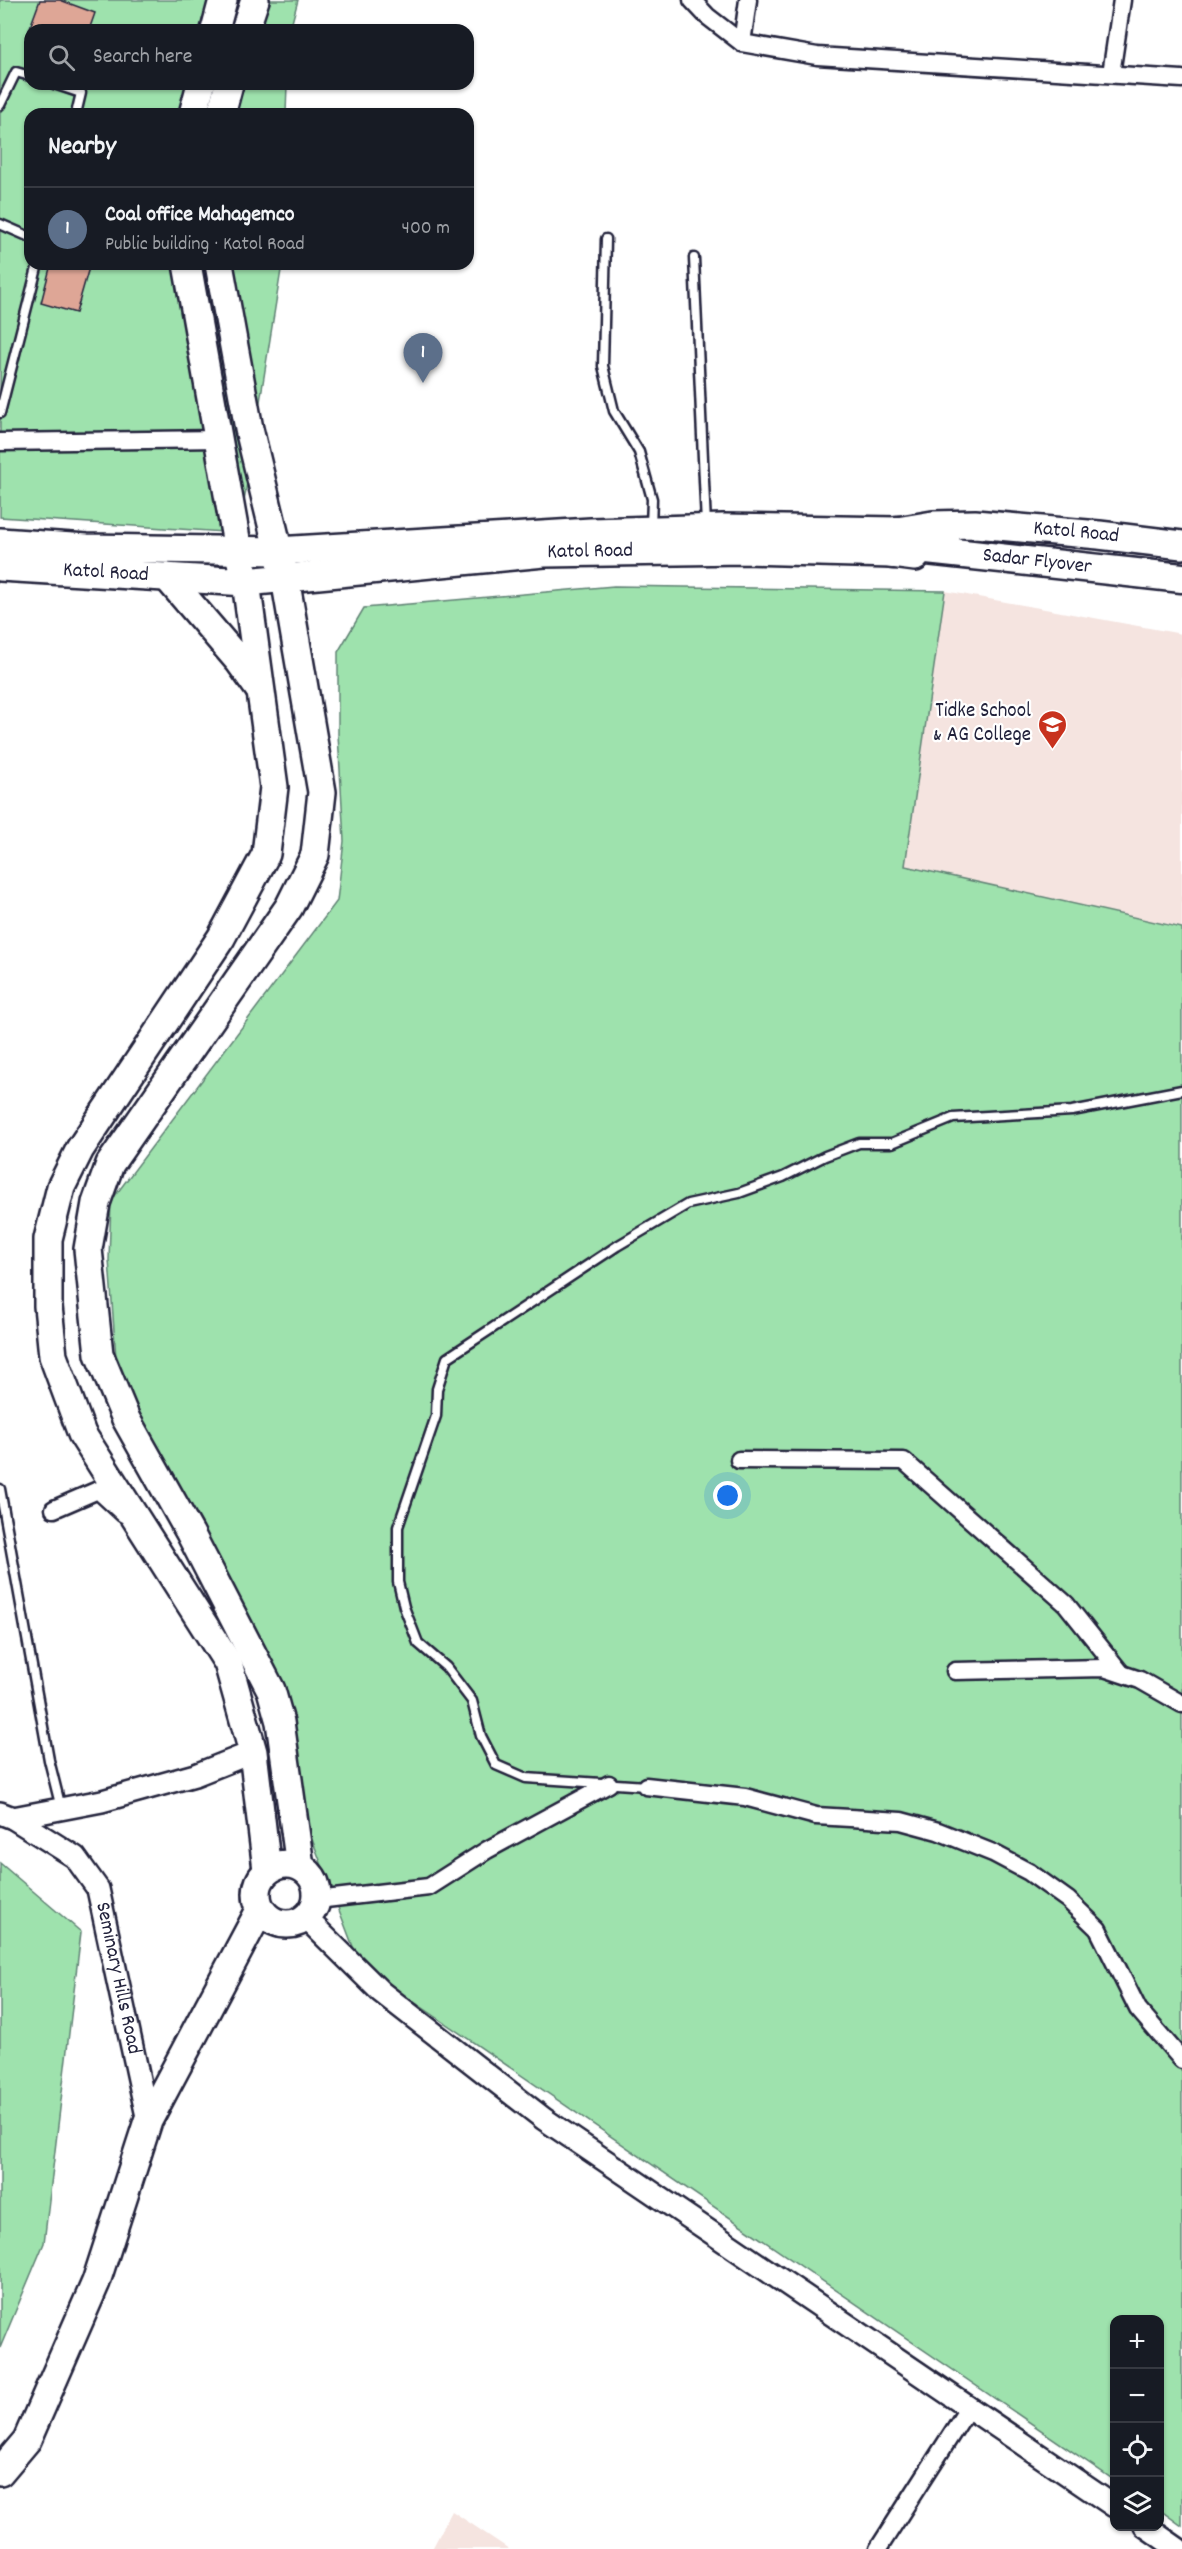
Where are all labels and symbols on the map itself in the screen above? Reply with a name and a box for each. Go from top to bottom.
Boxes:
pin: 1 [404,334,442,383]
street label: Katol Road [1032,514,1121,552]
street label: Katol Road [547,537,633,568]
street label: Sadar Flyover [981,541,1093,583]
street label: Katol Road [62,556,150,591]
place label: Tidke School & AG College [933,697,1031,751]
school or university icon: Tidke School & AG College [1036,708,1068,750]
your location [713,1481,742,1510]
street label: Seminary Hills Road [86,1899,148,2057]

